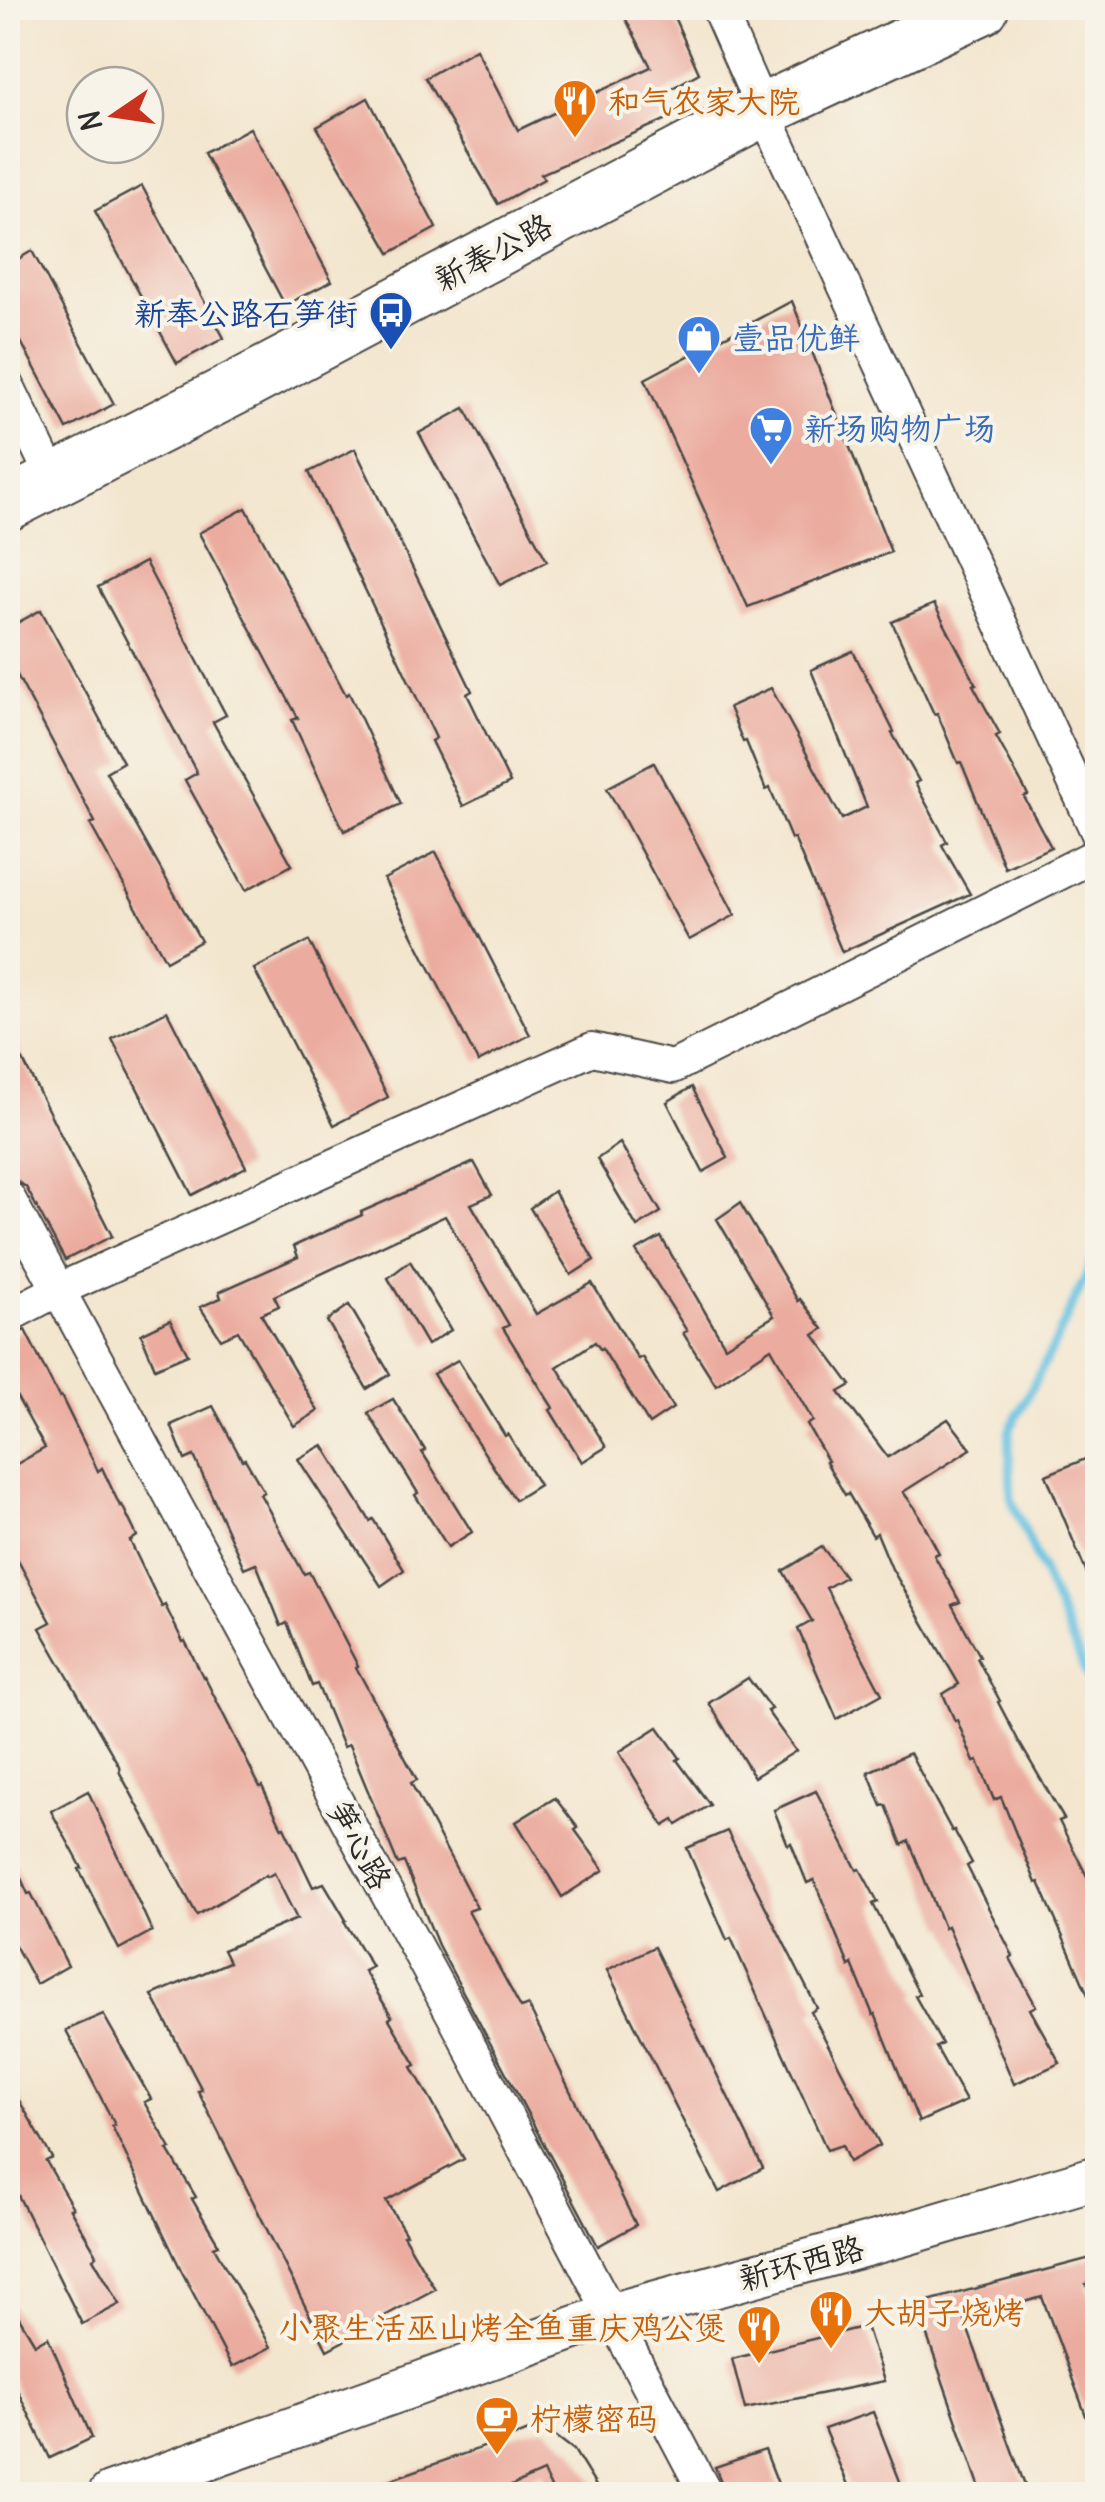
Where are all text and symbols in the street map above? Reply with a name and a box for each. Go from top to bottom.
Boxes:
north arrow [65,65,165,165]
restaurant icon: 和气农家大院 [552,78,598,139]
place label: 和气农家大院 [608,81,800,122]
text: N [71,107,110,134]
street label: 新奉公路 [427,204,559,300]
bus stop icon: 新奉公路石笋街 [368,290,414,351]
place label: 新奉公路石笋街 [134,293,358,334]
shop icon: 壹品优鲜 [676,314,722,375]
place label: 壹品优鲜 [732,317,860,358]
supermarket icon: 新场购物广场 [748,405,794,466]
place label: 新场购物广场 [804,408,996,449]
street label: 笋心路 [319,1793,401,1897]
street label: 新环西路 [734,2227,868,2299]
restaurant icon: 大胡子烧烤 [808,2289,854,2350]
place label: 大胡子烧烤 [864,2292,1024,2333]
restaurant icon: 小聚生活巫山烤全鱼重庆鸡公煲 [736,2304,782,2365]
place label: 小聚生活巫山烤全鱼重庆鸡公煲 [278,2307,726,2348]
cafe icon: 柠檬密码 [474,2395,520,2456]
place label: 柠檬密码 [530,2398,658,2439]

